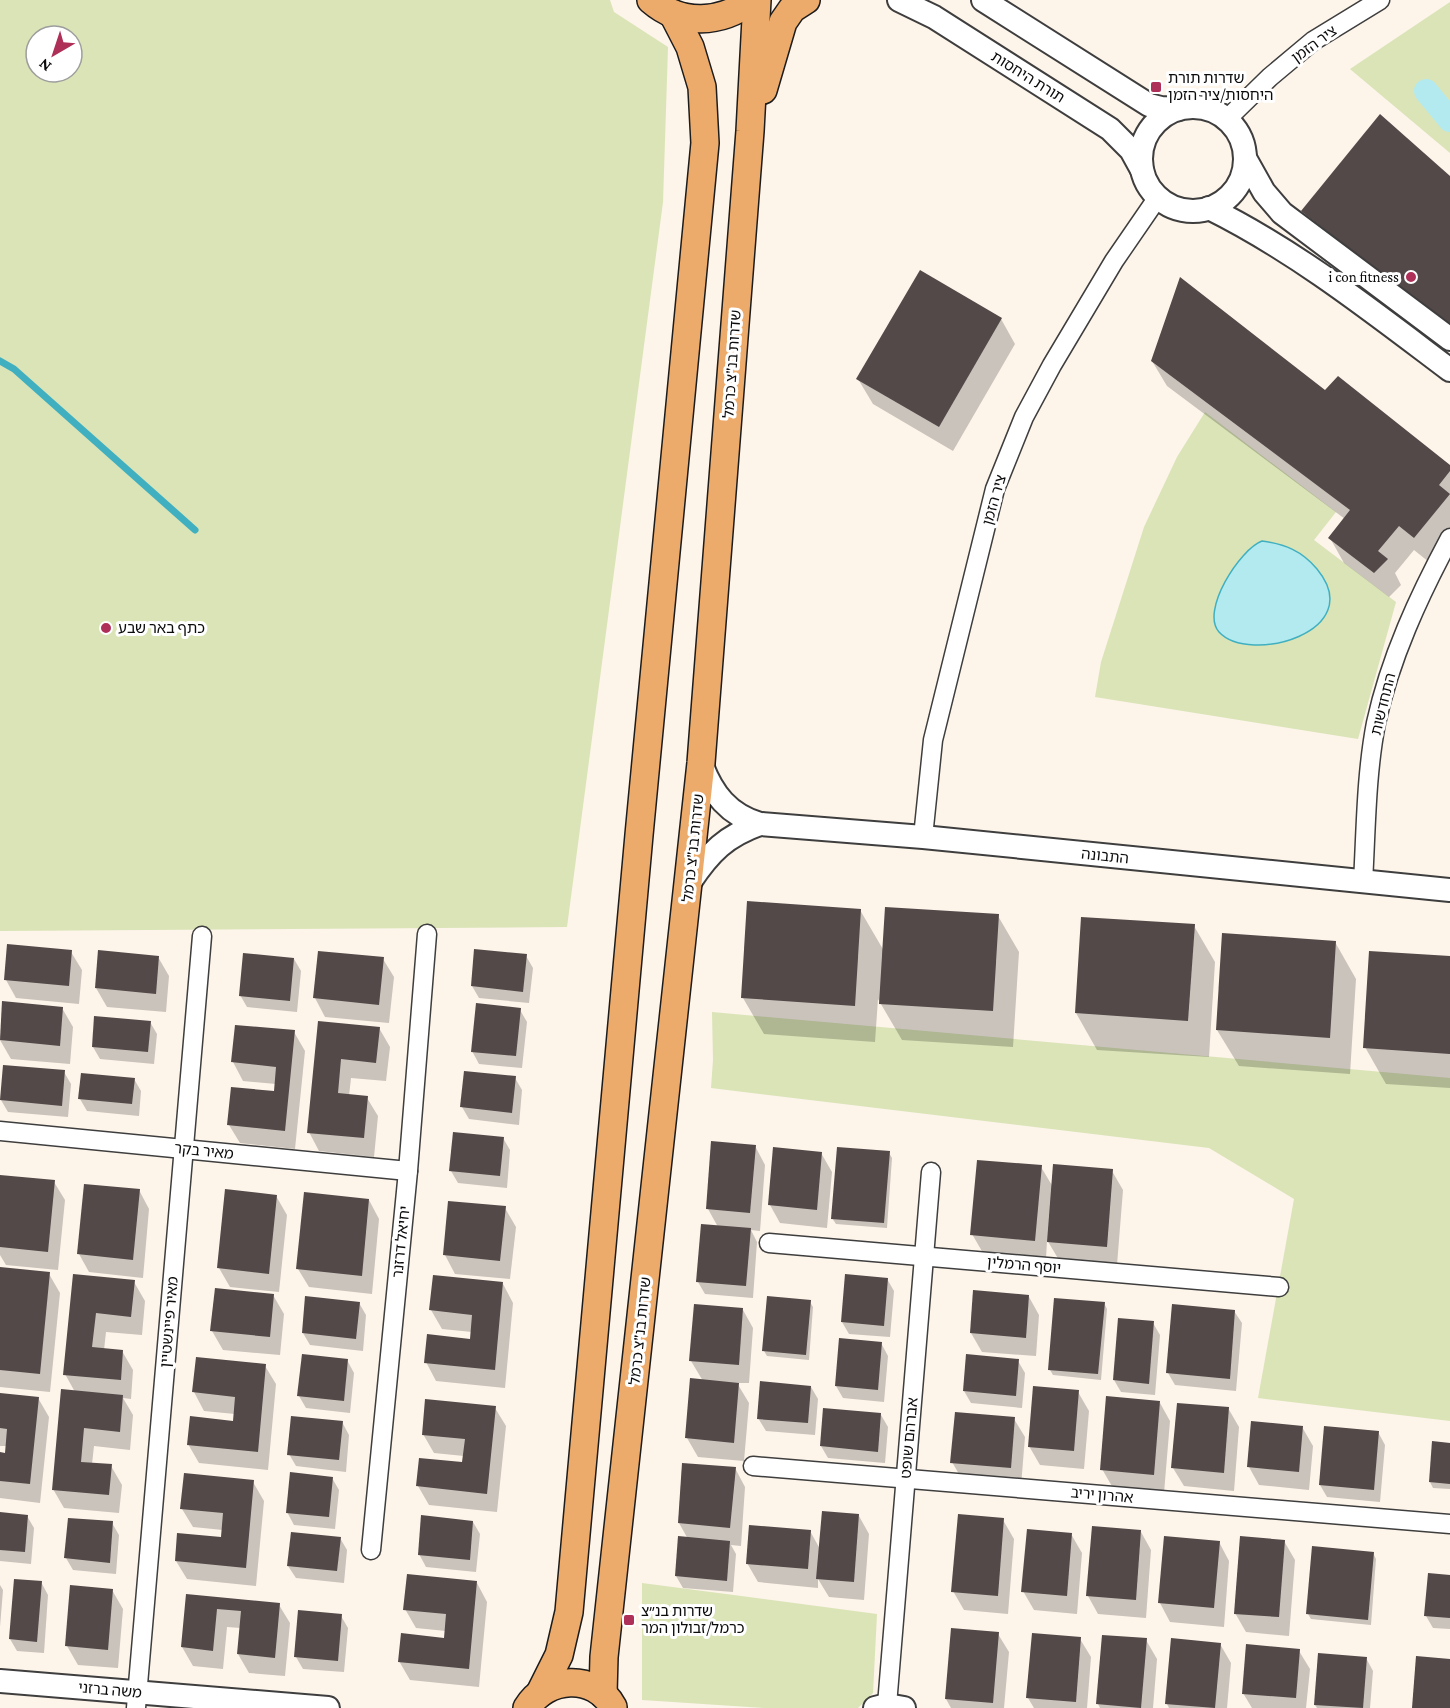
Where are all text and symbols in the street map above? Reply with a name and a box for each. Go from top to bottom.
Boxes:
street label: ציר הזמן [1288,22,1340,66]
north arrow [24,24,84,84]
street label: תורת היחסות [988,48,1068,106]
text: N [35,55,54,75]
place label: שדרות תורת היחסות/ציר הזמן [1168,70,1273,103]
marker: שדרות תורת היחסות/ציר הזמן [1149,80,1163,94]
place label: i con fitness [1328,269,1399,285]
marker: i con fitness [1404,270,1418,284]
street label: שדרות בנ"צ כרמל [720,309,744,419]
street label: ציר הזמן [979,473,1009,527]
place label: כתף באר שבע [118,620,205,636]
marker: כתף באר שבע [99,621,113,635]
street label: התחדשות [1368,671,1398,737]
street label: שדרות בנ"צ כרמל [679,793,707,903]
street label: התבונה [1080,846,1130,866]
street label: מאיר בקר [173,1140,235,1162]
street label: יחיאל דרזנר [389,1205,413,1279]
street label: יוסף הרמלין [986,1254,1062,1276]
street label: מאיר פיינשטיין [157,1276,181,1368]
street label: שדרות בנ"צ כרמל [626,1276,654,1386]
street label: אברהם שופט [897,1397,921,1479]
street label: אהרון יריב [1070,1484,1134,1506]
place label: שדרות בנ״צ כרמל/זבולון המר [641,1603,745,1636]
marker: שדרות בנ״צ כרמל/זבולון המר [622,1613,636,1627]
street label: משה ברזני [77,1679,143,1701]

